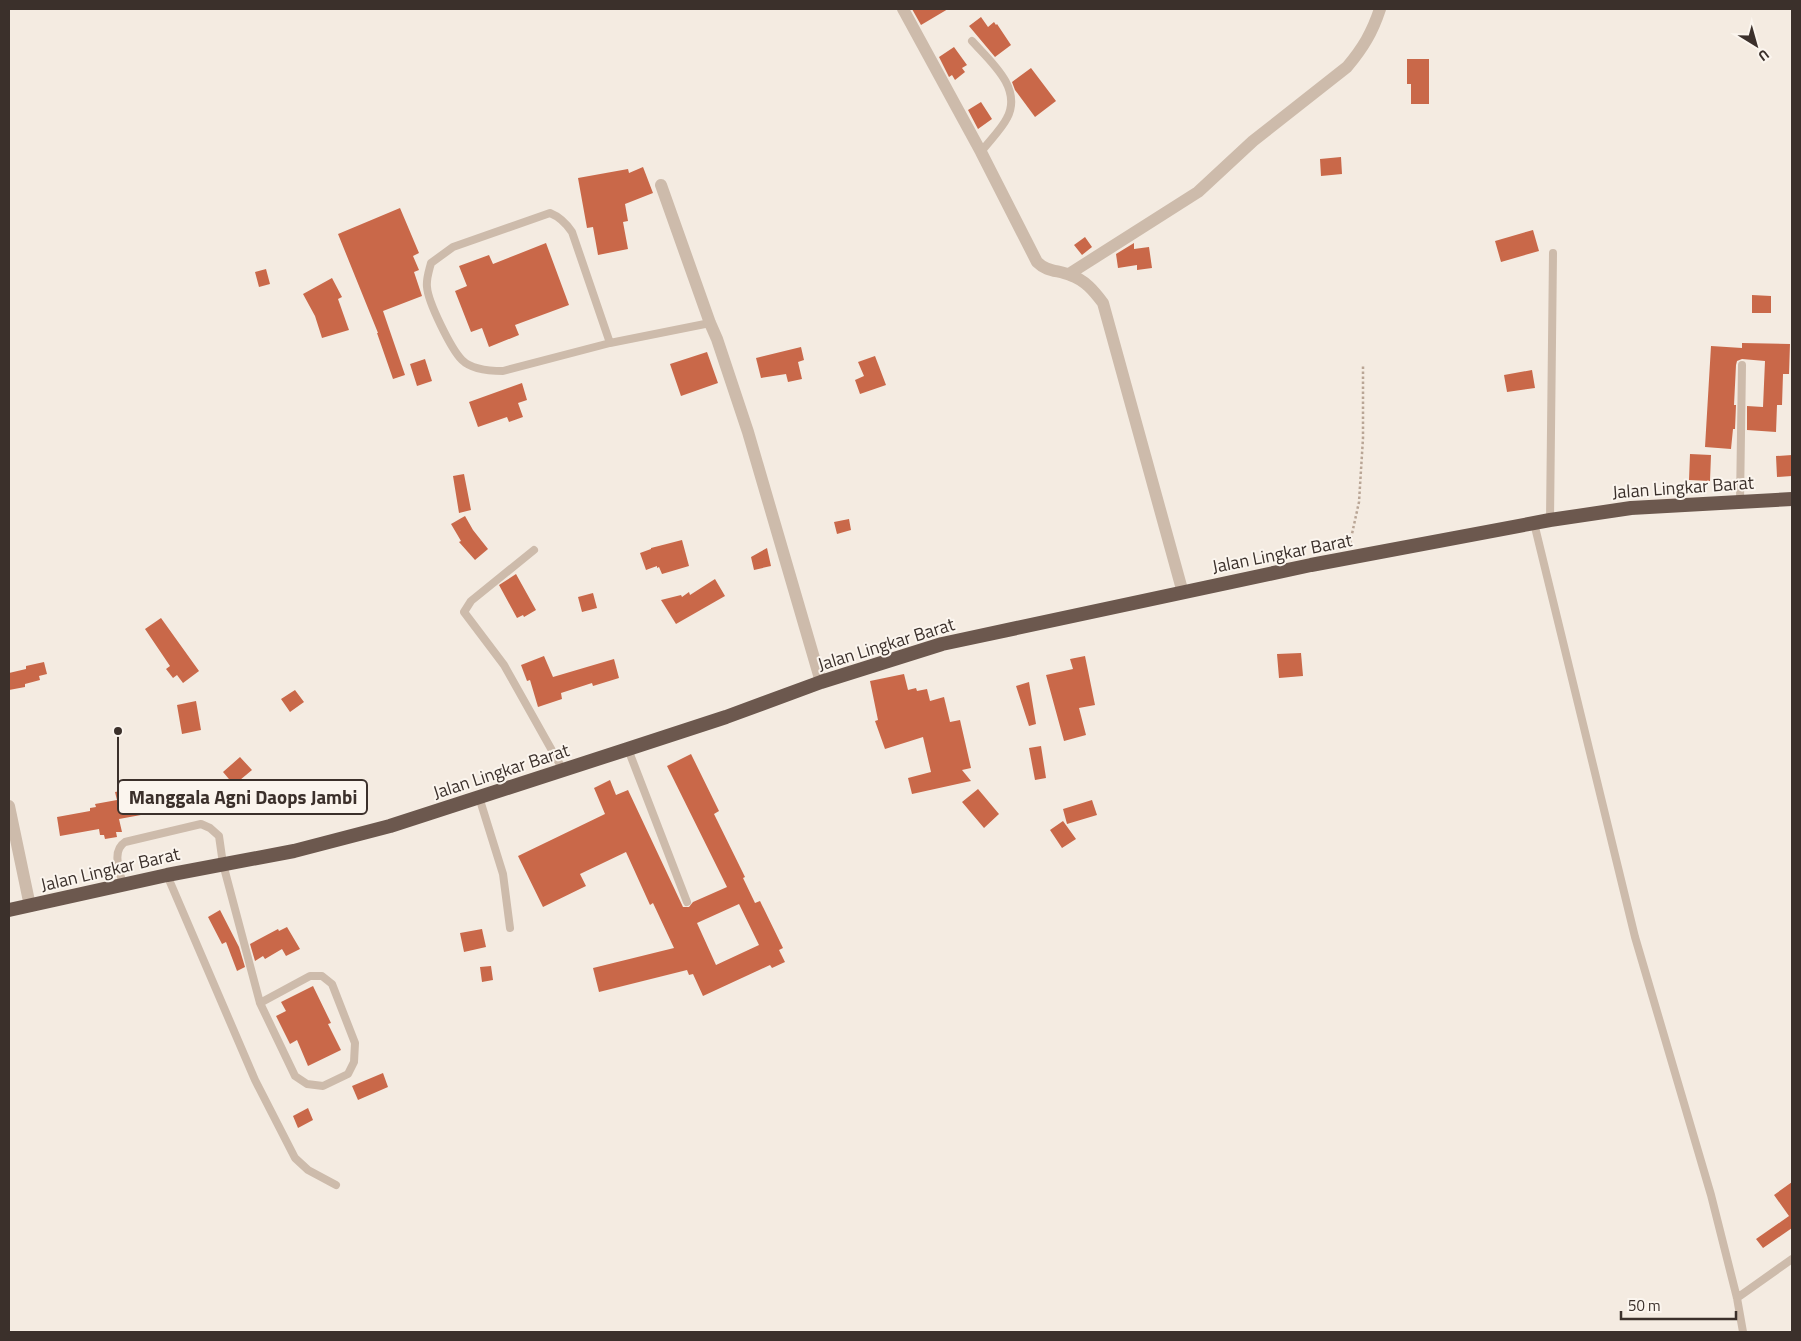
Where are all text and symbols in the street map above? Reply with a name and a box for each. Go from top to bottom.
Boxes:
north arrow [1731,20,1781,70]
text: U [1754,45,1774,67]
street label: Jalan Lingkar Barat [1611,469,1755,505]
street label: Jalan Lingkar Barat [1210,526,1355,580]
street label: Jalan Lingkar Barat [814,610,958,678]
street label: Jalan Lingkar Barat [429,736,573,806]
callout: Manggala Agni Daops Jambi [118,780,367,814]
text: Manggala Agni Daops Jambi [129,782,357,811]
street label: Jalan Lingkar Barat [38,840,183,898]
scale bar [1621,1288,1736,1320]
text: 50 m [1628,1294,1661,1317]

